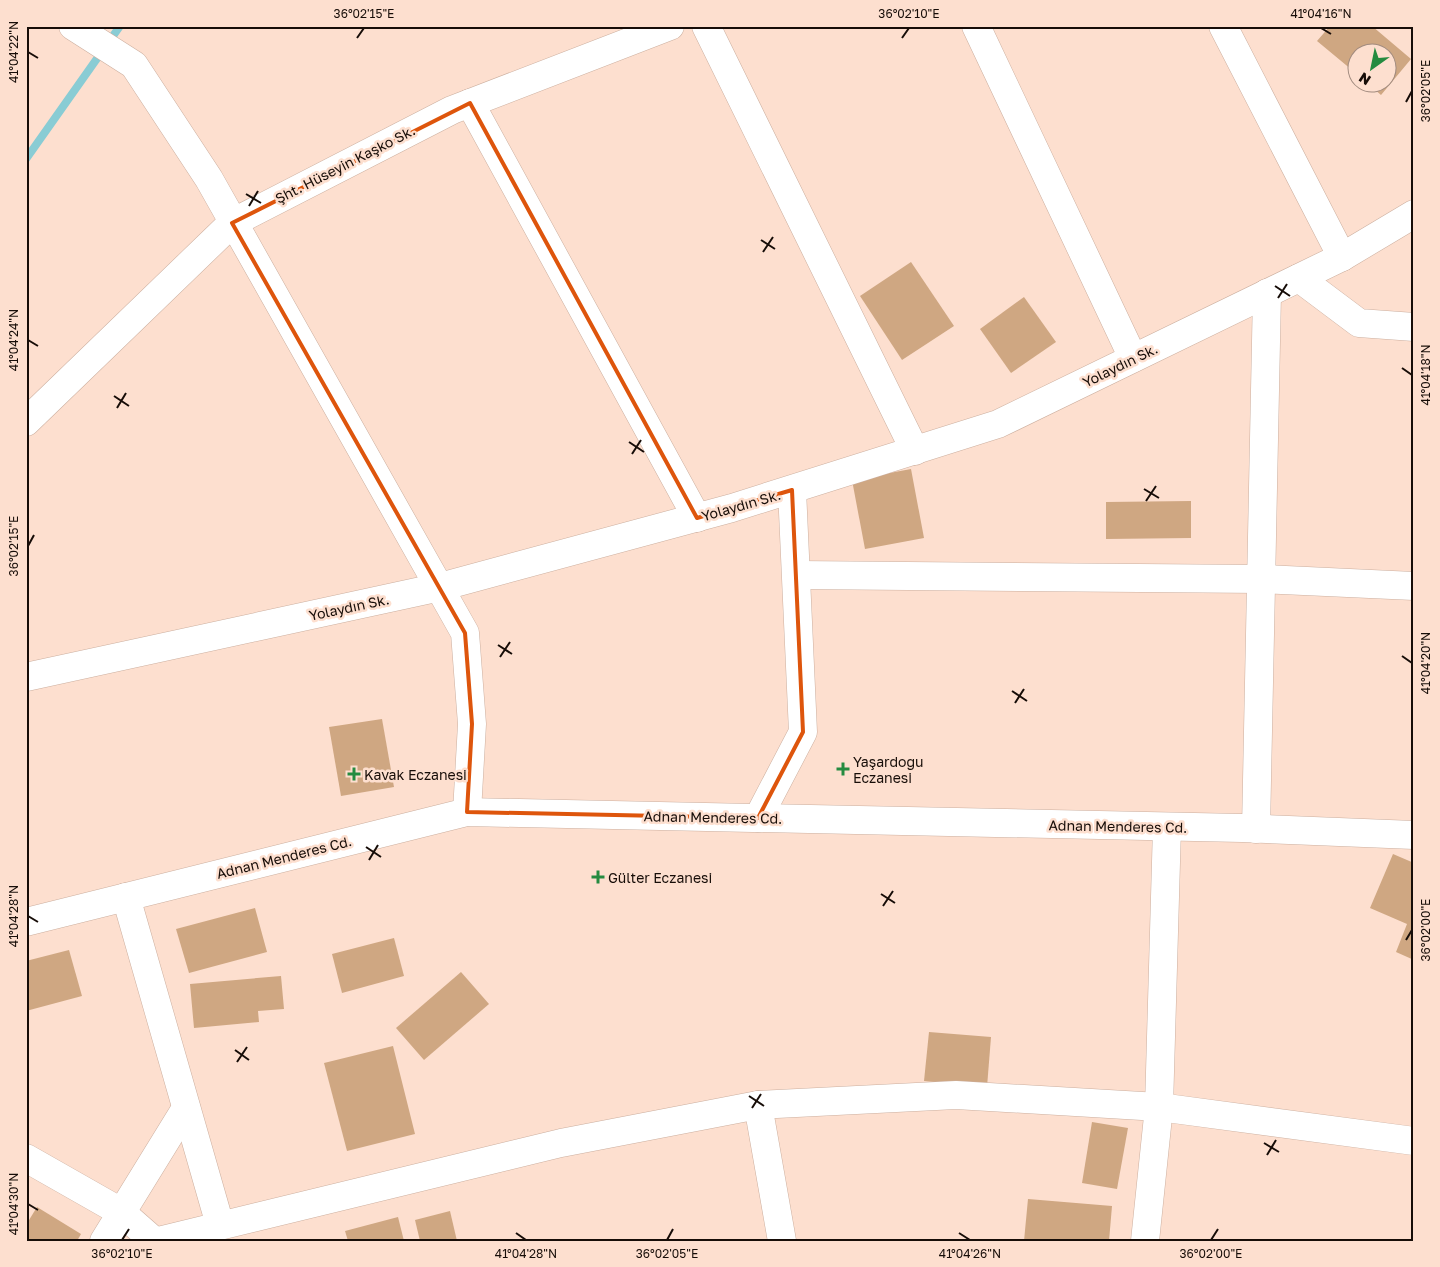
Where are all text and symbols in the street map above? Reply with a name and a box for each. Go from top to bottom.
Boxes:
text: 36°02'15"E [334,6,394,21]
text: 36°02'10"E [878,6,940,21]
text: 41°04'16"N [1290,6,1352,21]
text: 41°04'22"N [6,21,21,83]
north arrow [1348,42,1398,92]
text: 36°02'05"E [1418,60,1433,122]
text: N [1356,69,1374,89]
street label: Şht. Hüseyin Kaşko Sk. [272,121,418,207]
text: 41°04'24"N [6,309,21,371]
street label: Yolaydın Sk. [1080,339,1160,391]
text: 41°04'18"N [1418,344,1433,406]
street label: Yolaydın Sk. [699,486,783,524]
text: 36°02'15"E [6,516,21,576]
street label: Yolaydın Sk. [307,590,391,624]
text: 41°04'20"N [1418,632,1433,694]
place label: Yaşardoğu Eczanesi [853,753,924,786]
marker: Yaşardoğu Eczanesi [837,763,849,775]
place label: Kavak Eczanesi [364,766,467,783]
marker: Kavak Eczanesi [348,768,360,780]
street label: Adnan Menderes Cd. [644,807,782,827]
street label: Adnan Menderes Cd. [1049,816,1187,836]
street label: Adnan Menderes Cd. [215,832,353,882]
place label: Gülter Eczanesi [608,869,712,886]
marker: Gülter Eczanesi [592,871,604,883]
text: 41°04'28"N [6,885,21,947]
text: 36°02'00"E [1418,899,1433,961]
text: 41°04'30"N [6,1173,21,1235]
text: 36°02'10"E [91,1246,153,1261]
text: 41°04'28"N [495,1246,557,1261]
text: 36°02'05"E [636,1246,698,1261]
text: 41°04'26"N [939,1246,1001,1261]
text: 36°02'00"E [1180,1246,1242,1261]

